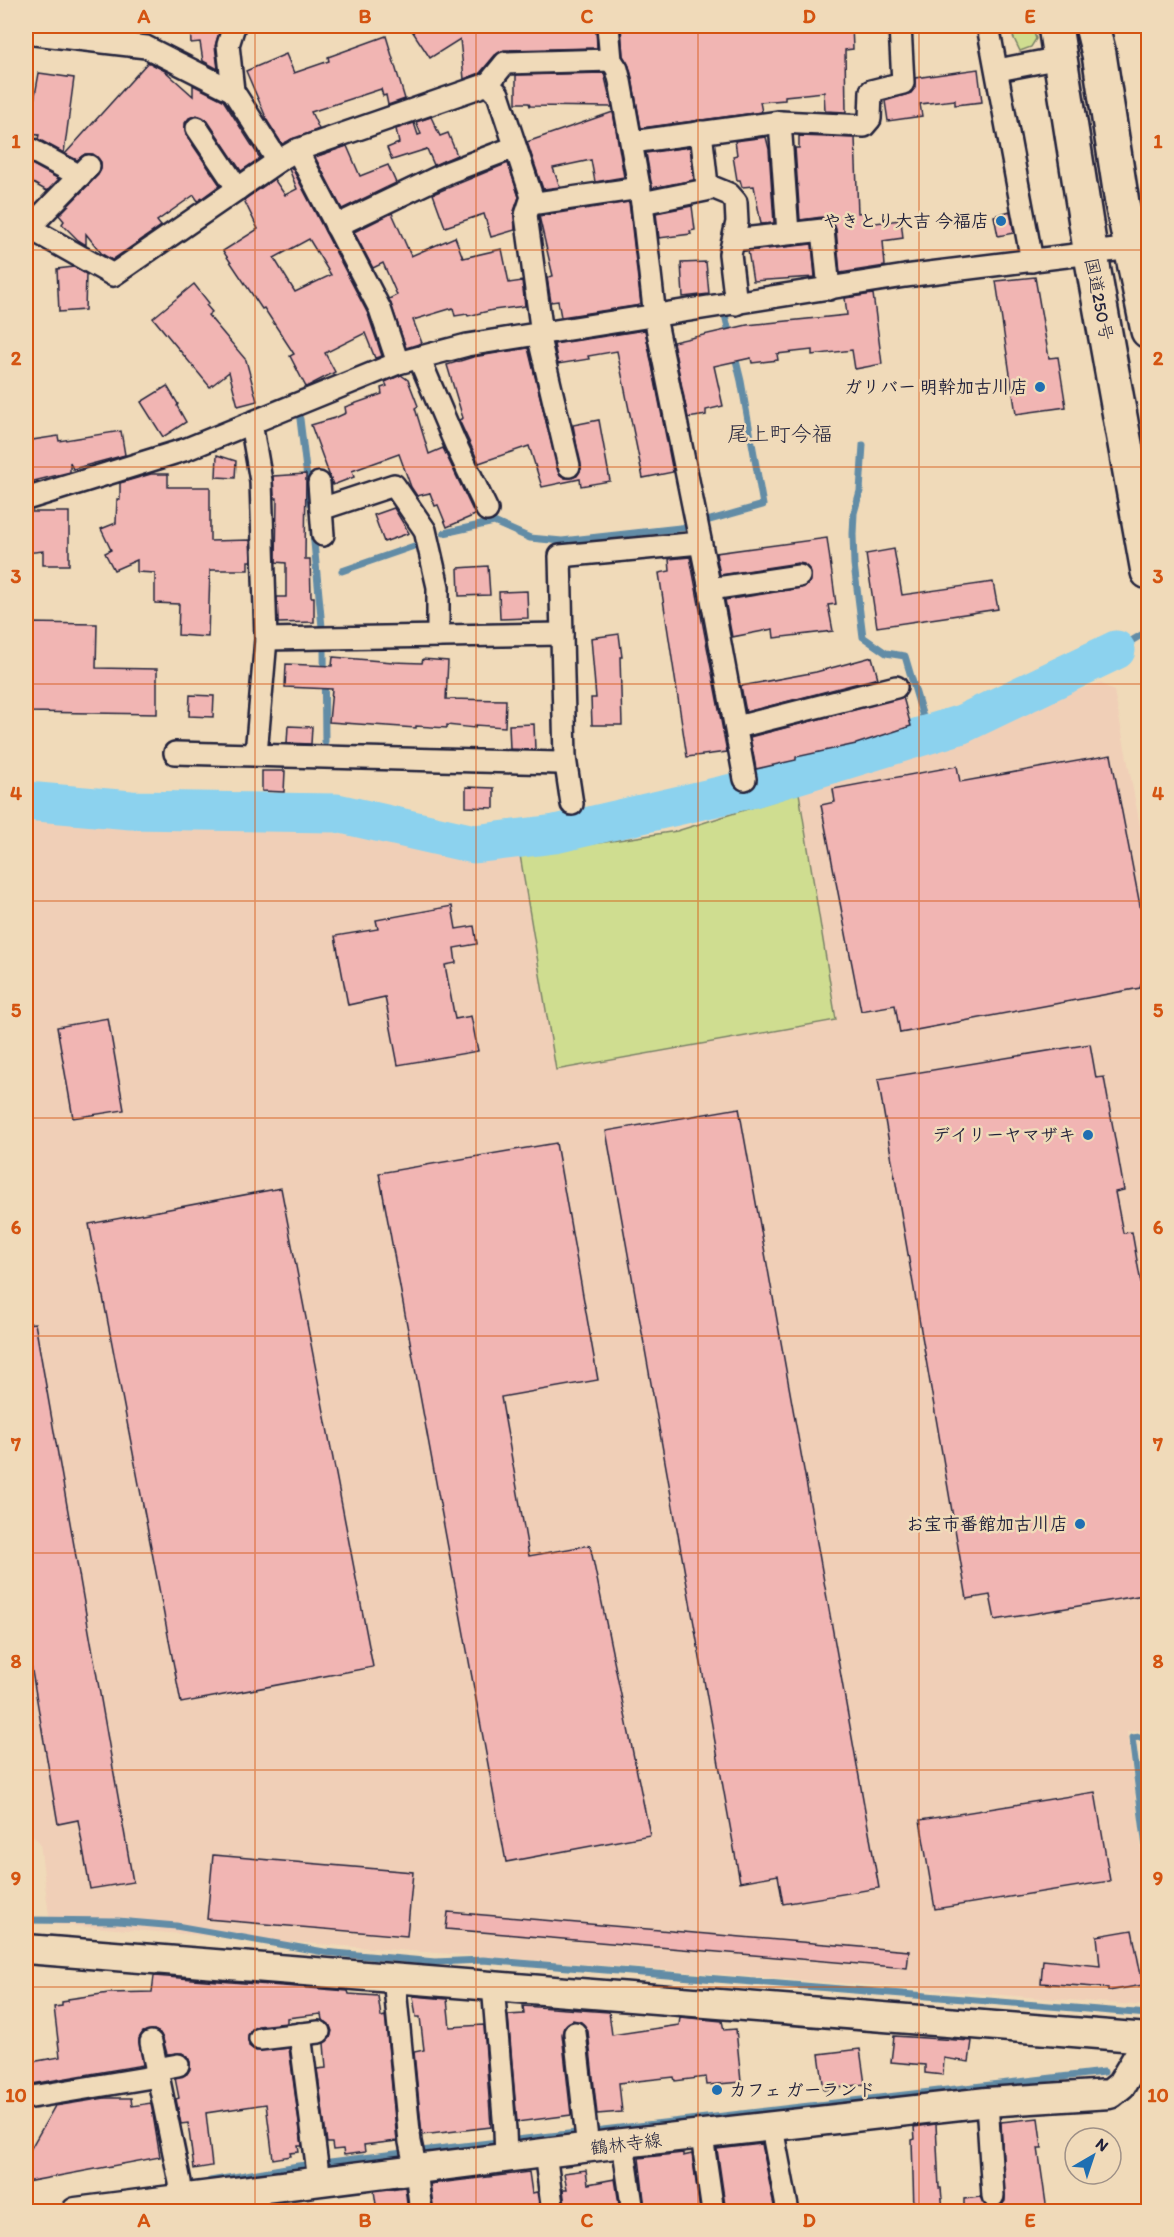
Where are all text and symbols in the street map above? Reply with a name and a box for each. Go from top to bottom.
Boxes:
text: A [137,4,151,28]
text: B [359,4,372,28]
text: C [581,4,594,28]
text: D [802,4,816,28]
text: E [1024,4,1036,28]
text: 1 [11,129,21,153]
text: 1 [1153,129,1163,153]
place label: やきとり大吉 今福店 [823,210,989,232]
marker: やきとり大吉 今福店 [994,214,1008,228]
street label: 国道250号 [1080,256,1118,342]
text: 2 [11,346,22,370]
text: 2 [1153,346,1164,370]
place label: ガリバー 明幹加古川店 [844,376,1028,398]
marker: ガリバー 明幹加古川店 [1033,380,1047,394]
district label: 尾上町今福 [728,421,833,446]
text: 3 [11,564,22,588]
text: 3 [1153,564,1164,588]
text: 4 [10,781,22,805]
text: 4 [1152,781,1164,805]
text: 5 [11,998,22,1022]
text: 5 [1153,998,1164,1022]
place label: デイリーヤマザキ [932,1124,1076,1146]
marker: デイリーヤマザキ [1081,1128,1095,1142]
text: 6 [11,1215,22,1239]
text: 6 [1153,1215,1164,1239]
text: 7 [10,1432,21,1456]
text: 7 [1152,1432,1163,1456]
place label: お宝市番館加古川店 [906,1513,1068,1535]
marker: お宝市番館加古川店 [1073,1517,1087,1531]
text: 8 [11,1649,22,1673]
text: 8 [1153,1649,1164,1673]
text: 9 [11,1866,21,1890]
text: 9 [1153,1866,1163,1890]
place label: カフェ ガーランド [729,2079,876,2101]
text: 10 [5,2083,27,2107]
marker: カフェ ガーランド [710,2083,724,2097]
text: 10 [1147,2083,1169,2107]
north arrow [1063,2126,1123,2186]
street label: 鶴林寺線 [589,2129,663,2159]
text: N [1092,2134,1112,2156]
text: A [137,2208,151,2232]
text: B [359,2208,372,2232]
text: C [581,2208,594,2232]
text: D [802,2208,816,2232]
text: E [1024,2208,1036,2232]

